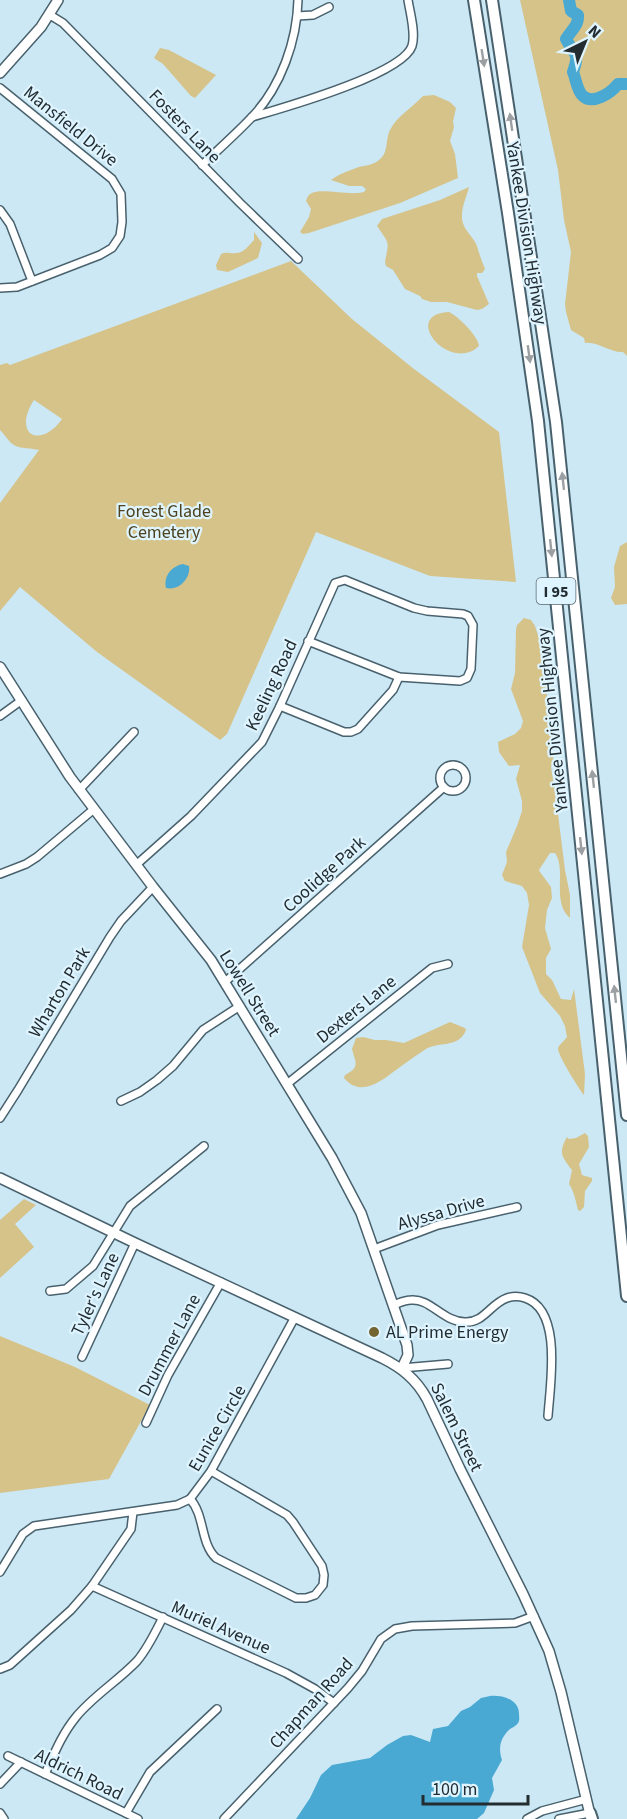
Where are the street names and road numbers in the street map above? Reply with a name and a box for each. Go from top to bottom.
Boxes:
street label: Mansfield Drive [18,80,123,172]
street label: Fosters Lane [143,84,226,169]
street label: Yankee Division Highway [500,139,553,327]
road number: I 95 [536,578,576,604]
street label: Yankee Division Highway [530,626,575,814]
street label: Keeling Road [239,635,304,735]
street label: Coolidge Park [277,830,371,918]
street label: Wharton Park [22,942,96,1042]
street label: Lowell Street [213,945,286,1041]
street label: Dexters Lane [311,969,402,1049]
street label: Alyssa Drive [395,1188,488,1237]
street label: Tyler's Lane [65,1248,126,1340]
street label: Drummer Lane [132,1290,207,1401]
street label: Salem Street [424,1379,489,1476]
street label: Eunice Circle [183,1380,252,1476]
street label: Muriel Avenue [167,1594,274,1660]
street label: Chapman Road [264,1652,359,1755]
street label: Aldrich Road [30,1742,127,1807]

